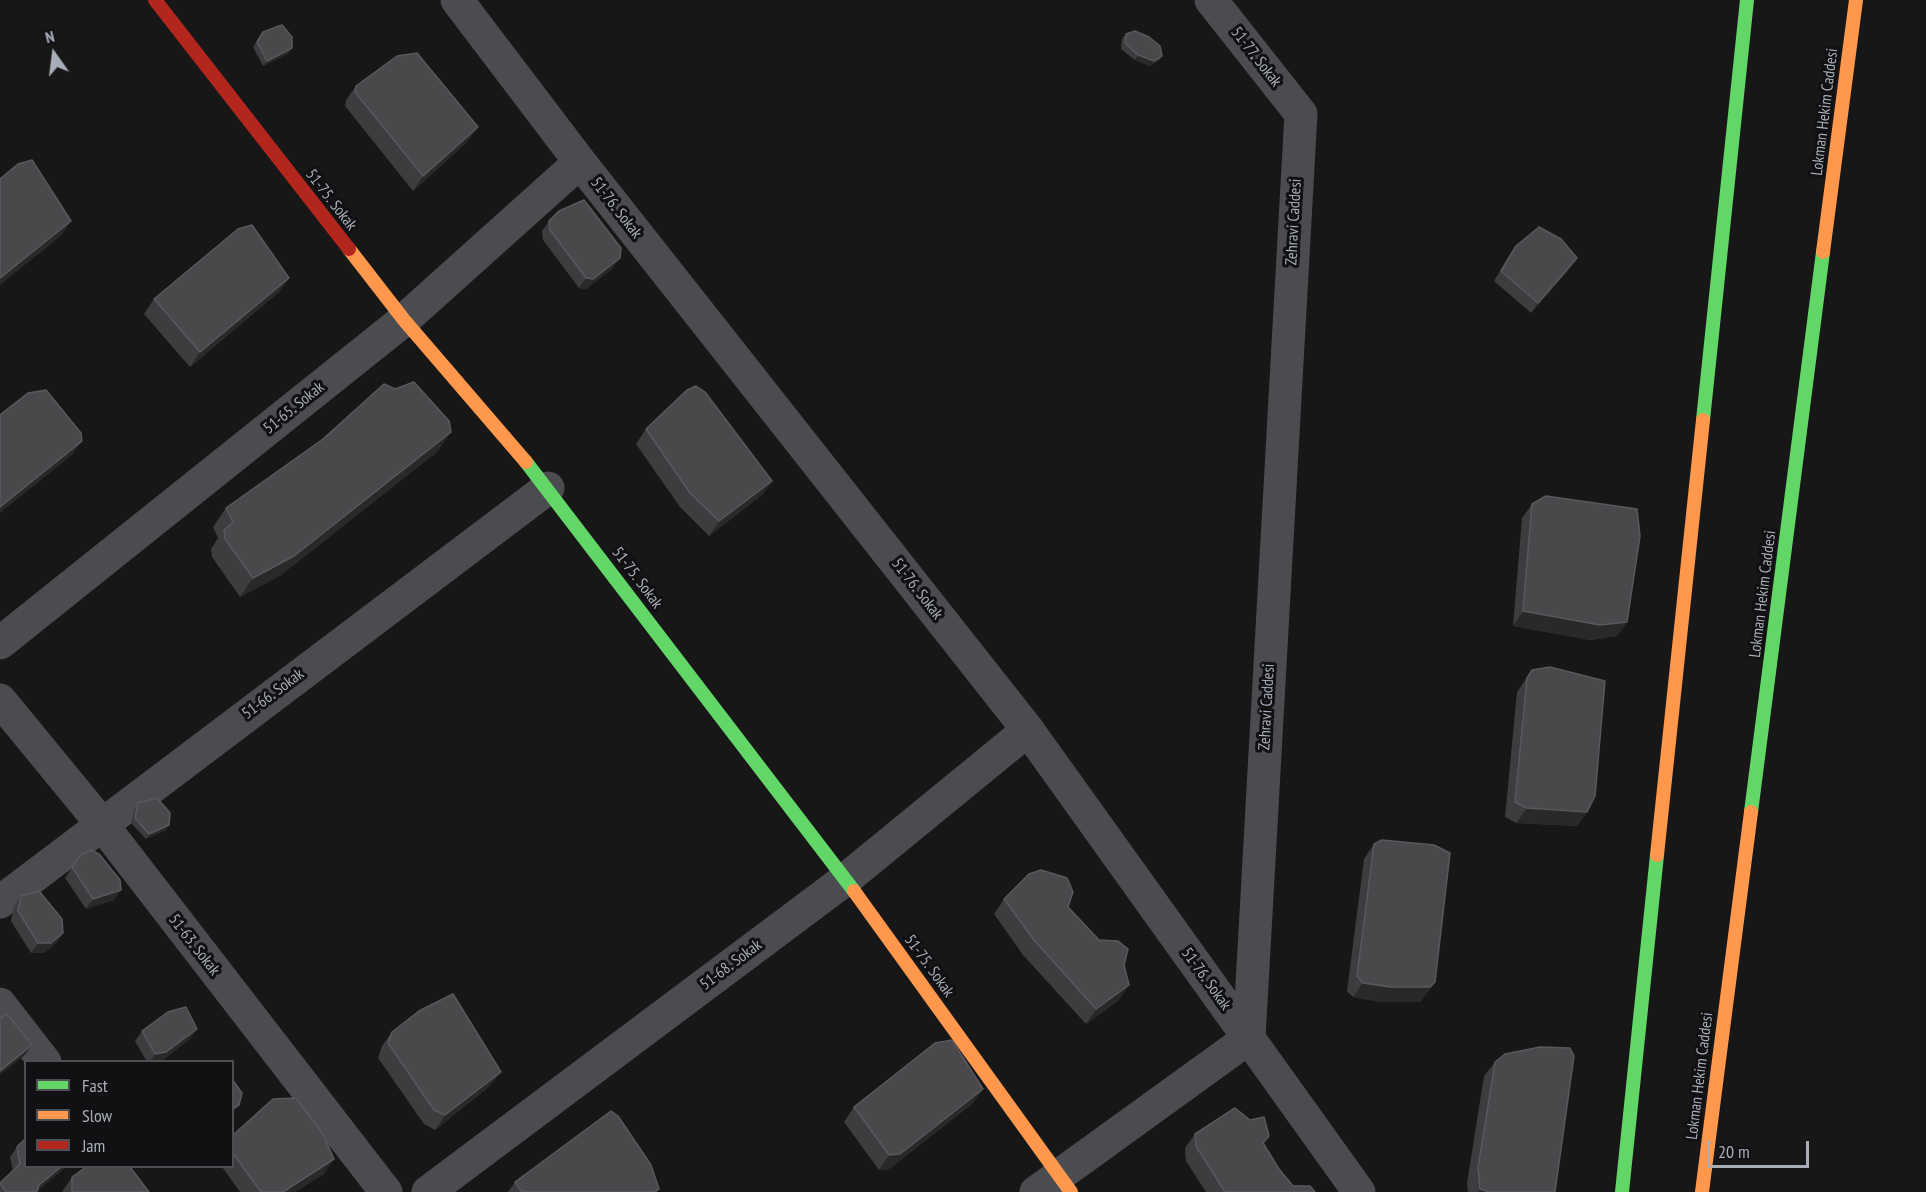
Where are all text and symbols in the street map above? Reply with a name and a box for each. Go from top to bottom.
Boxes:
street label: 51-77. Sokak [1227,23,1285,91]
north arrow [24,24,84,84]
text: N [43,26,56,47]
street label: Lokman Hekim Caddesi [1808,47,1842,177]
street label: 51-75. Sokak [301,166,361,234]
street label: 51-76. Sokak [586,174,646,242]
street label: Zehravi Caddesi [1282,178,1306,266]
street label: 51-65. Sokak [260,378,328,438]
street label: Lokman Hekim Caddesi [1746,529,1780,659]
street label: 51-75. Sokak [608,543,666,613]
street label: 51-76. Sokak [887,555,947,623]
street label: Zehravi Caddesi [1255,663,1279,751]
street label: 51-66. Sokak [238,665,308,723]
street label: 51-63. Sokak [164,911,224,979]
street label: 51-75. Sokak [900,931,958,1001]
street label: 51-68. Sokak [696,936,766,994]
street label: 51-76. Sokak [1177,944,1235,1014]
street label: Lokman Hekim Caddesi [1683,1011,1717,1141]
legend [24,1060,234,1168]
text: Fast [82,1074,108,1097]
text: Slow [82,1104,112,1127]
scale bar [1710,1129,1812,1167]
text: Jam [82,1134,105,1157]
text: 20 m [1718,1140,1750,1163]

